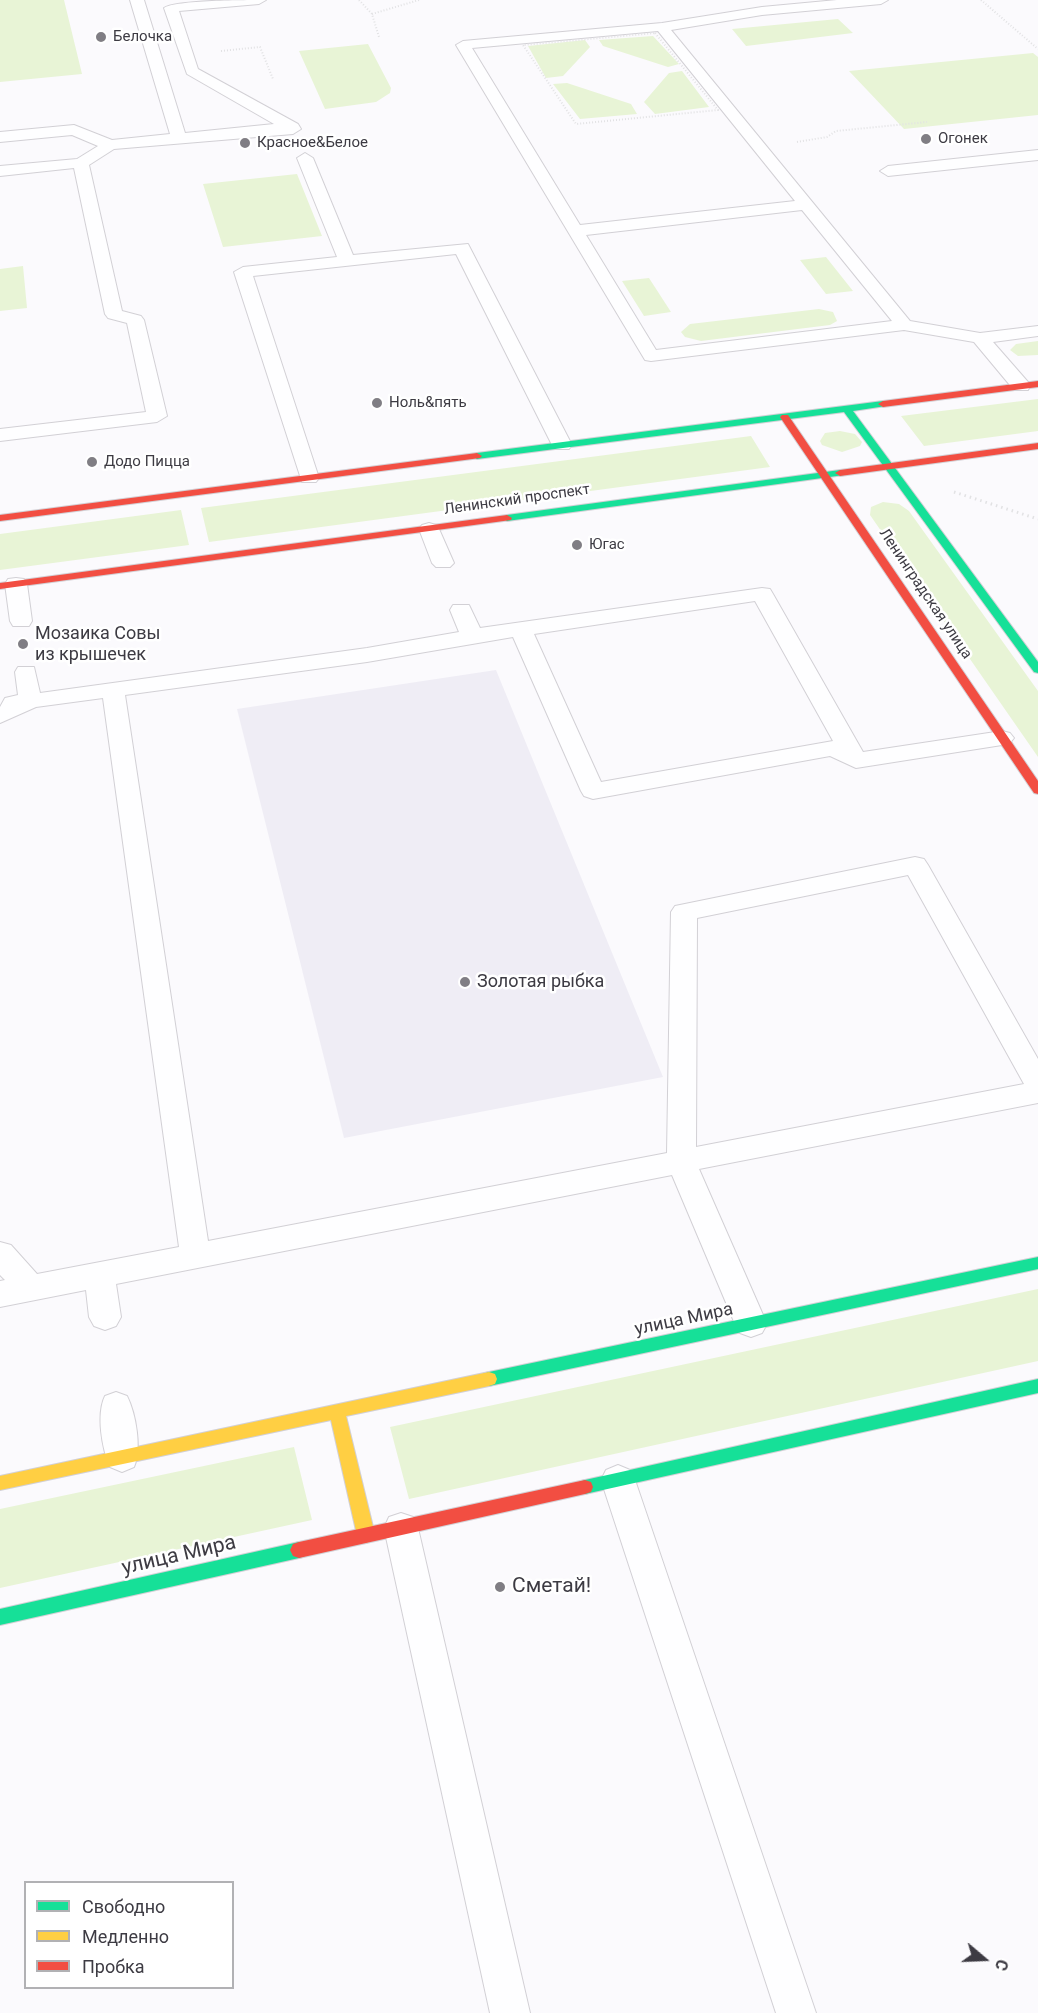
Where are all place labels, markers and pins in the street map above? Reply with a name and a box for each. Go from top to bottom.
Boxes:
place label: Белочка [113,28,172,46]
marker: Белочка [94,30,108,44]
place label: Огонек [938,130,988,148]
marker: Огонек [919,132,933,146]
place label: Красное&Белое [257,134,368,152]
marker: Красное&Белое [238,136,252,150]
place label: Ноль&пять [389,394,467,412]
marker: Ноль&пять [370,396,384,410]
place label: Додо Пицца [104,453,190,471]
marker: Додо Пицца [85,455,99,469]
place label: Югас [589,536,625,554]
marker: Югас [570,538,584,552]
place label: Мозаика Совы из крышечек [35,623,161,666]
marker: Мозаика Совы из крышечек [16,637,30,651]
place label: Золотая рыбка [477,971,604,993]
marker: Золотая рыбка [458,975,472,989]
place label: Сметай! [512,1574,591,1600]
marker: Сметай! [493,1580,507,1594]

